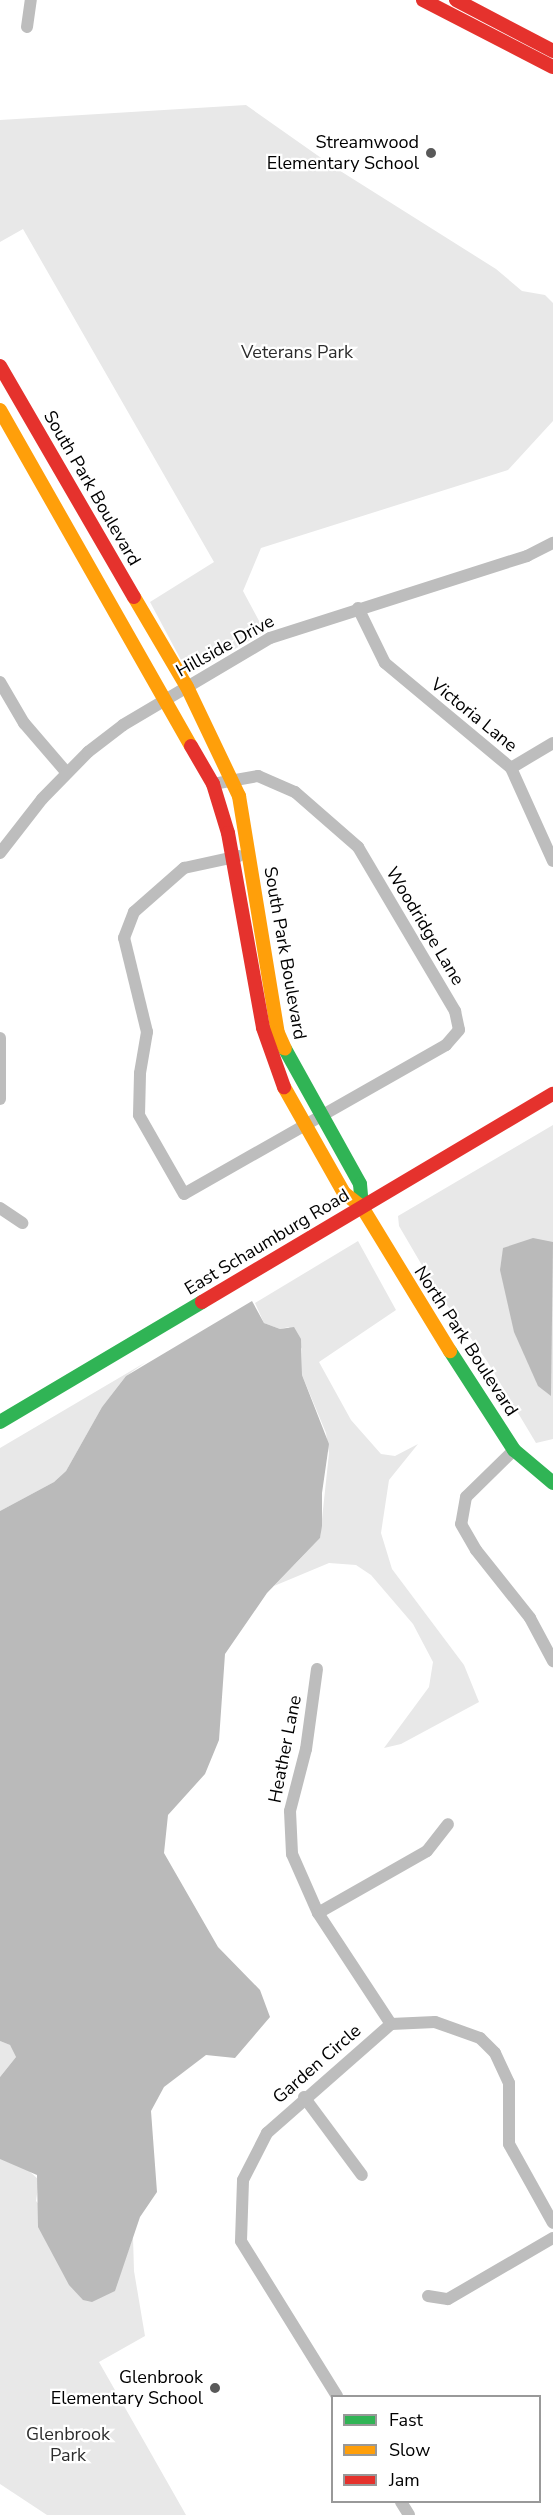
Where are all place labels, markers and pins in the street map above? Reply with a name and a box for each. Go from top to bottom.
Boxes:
place label: Streamwood Elementary School [267,132,419,174]
marker: Streamwood Elementary School [424,146,438,160]
place label: Glenbrook Elementary School [51,2367,203,2410]
marker: Glenbrook Elementary School [208,2381,222,2395]

